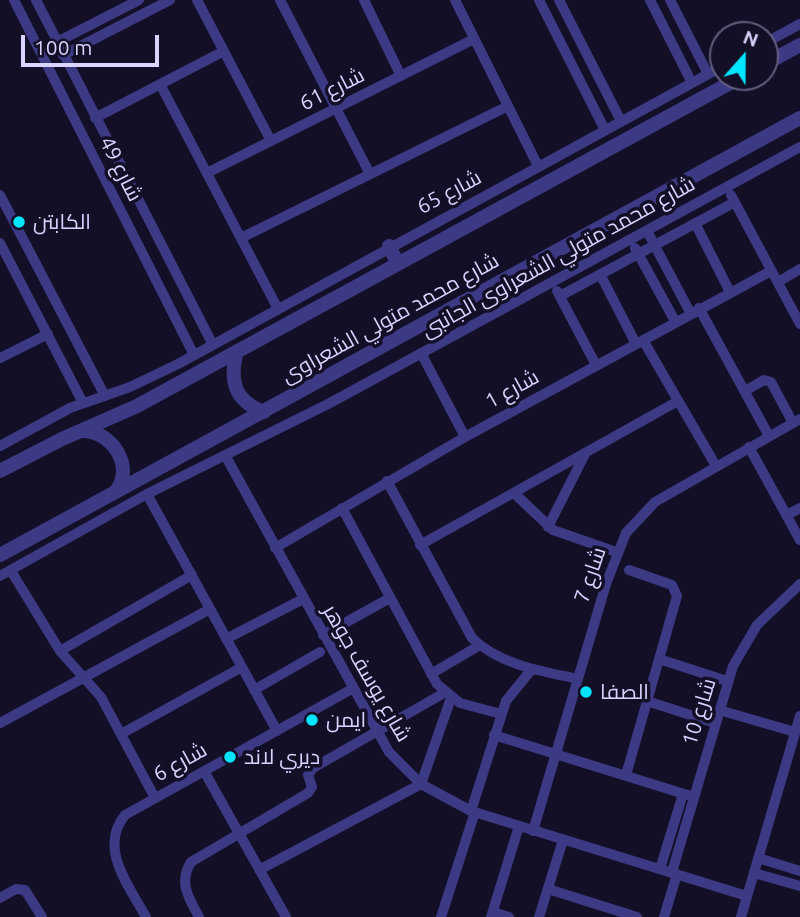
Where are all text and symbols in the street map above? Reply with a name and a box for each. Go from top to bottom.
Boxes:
scale bar [24,21,163,65]
north arrow [709,21,779,91]
text: N [740,25,761,51]
text: 100 m [34,35,92,59]
street label: شارع 61 [295,62,369,116]
street label: شارع 49 [94,132,148,206]
street label: شارع 65 [413,165,485,219]
street label: شارع محمد متولي الشعراوى الجانبى [417,171,699,343]
place label: الكابتن [33,209,91,235]
marker: الكابتن [11,214,27,230]
street label: شارع محمد متولي الشعراوى [277,248,503,388]
street label: شارع 1 [481,364,543,414]
street label: شارع 7 [569,544,611,606]
street label: شارع يوسف جوهر [317,600,417,746]
street label: شارع 10 [677,675,721,749]
place label: الصفا [600,679,649,705]
marker: الصفا [578,684,594,700]
place label: ايمن [326,707,366,733]
marker: ايمن [304,712,320,728]
street label: شارع 6 [149,737,211,787]
place label: ديري لاند [244,744,320,770]
marker: ديري لاند [222,749,238,765]

